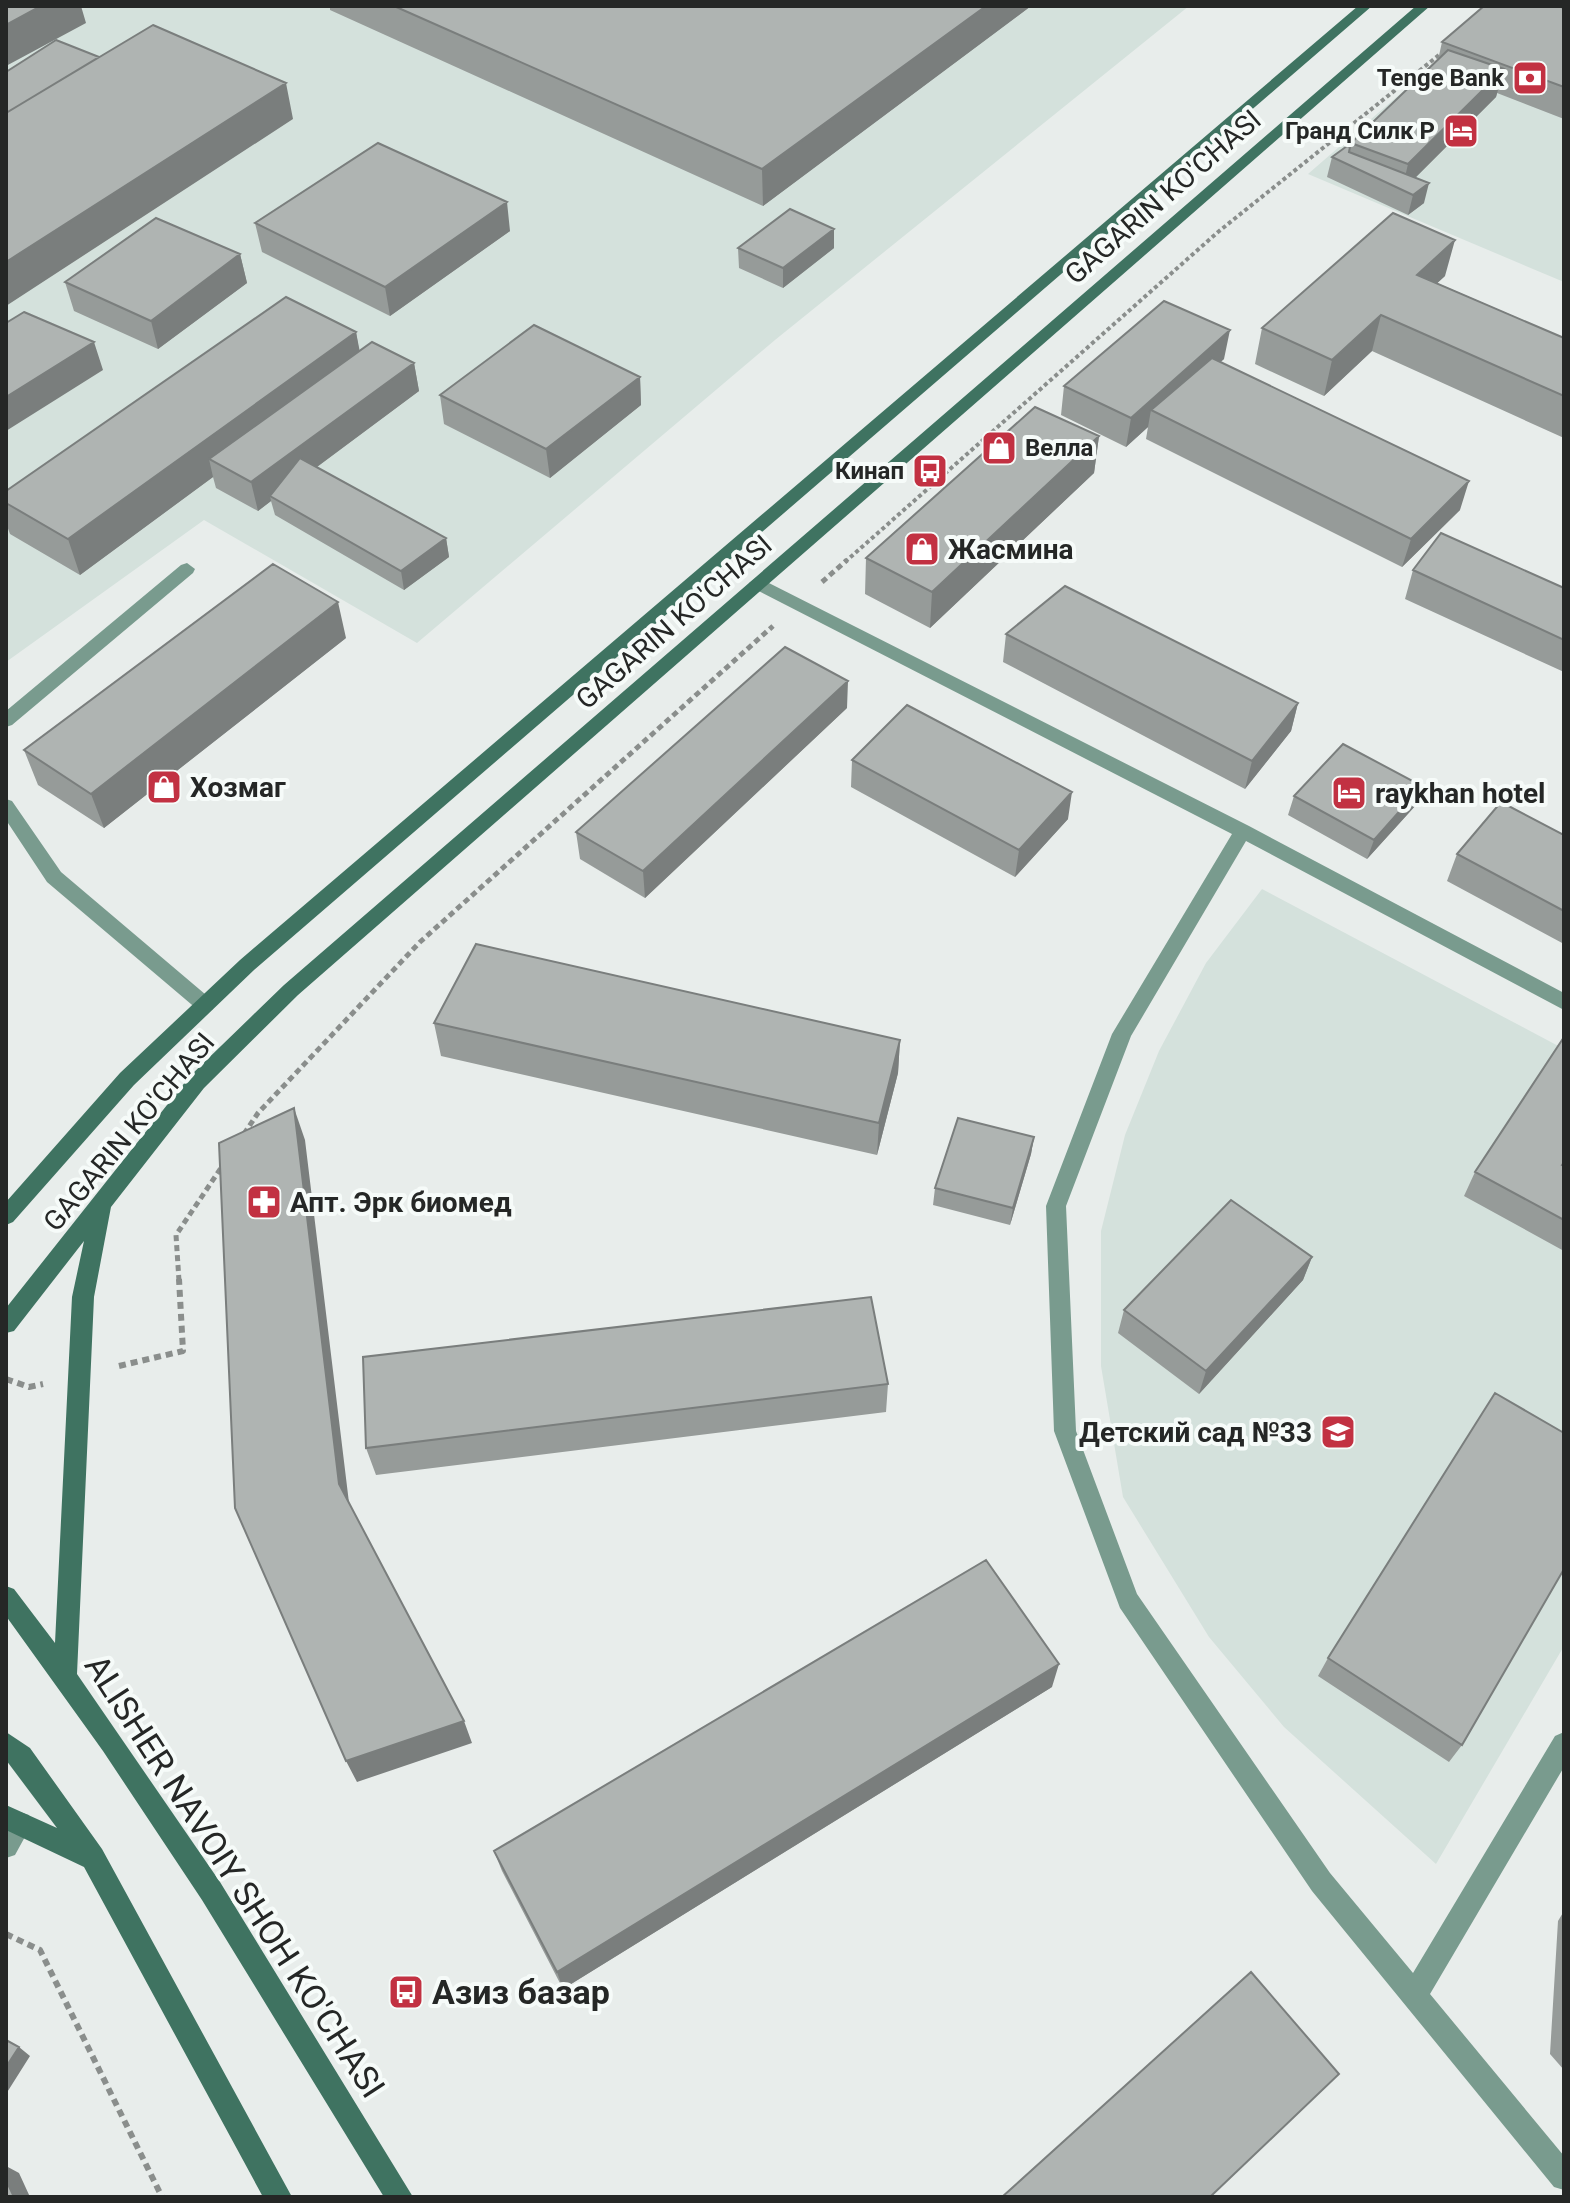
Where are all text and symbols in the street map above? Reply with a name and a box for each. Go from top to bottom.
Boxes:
bank icon: Tenge Bank [1511,59,1549,97]
place label: Tenge Bank [1377,64,1505,92]
street label: GAGARIN KO'CHASI [1058,103,1268,291]
hotel icon: Гранд Силк Р [1442,112,1480,150]
place label: Гранд Силк Р [1285,117,1435,145]
shop icon: Велла [980,429,1018,467]
place label: Велла [1025,434,1094,462]
bus stop icon: Кинап [911,452,949,490]
place label: Кинап [835,457,904,485]
street label: GAGARIN KO'CHASI [569,528,779,716]
shop icon: Жасмина [903,530,941,568]
place label: Жасмина [948,533,1074,566]
shop icon: Хозмаг [145,768,183,806]
place label: Хозмаг [190,771,286,804]
hotel icon: raykhan hotel [1330,774,1368,812]
place label: raykhan hotel [1375,777,1545,810]
street label: GAGARIN KO'CHASI [36,1026,222,1238]
pharmacy icon: Апт. Эрк биомед [245,1183,283,1221]
place label: Апт. Эрк биомед [290,1186,512,1219]
school or university icon: Детский сад №33 [1319,1413,1357,1451]
place label: Детский сад №33 [1079,1416,1312,1449]
street label: ALISHER NAVOIY SHOH KO'CHASI [77,1647,393,2105]
place label: Азиз базар [432,1972,610,2012]
bus stop icon: Азиз базар [387,1973,425,2011]

